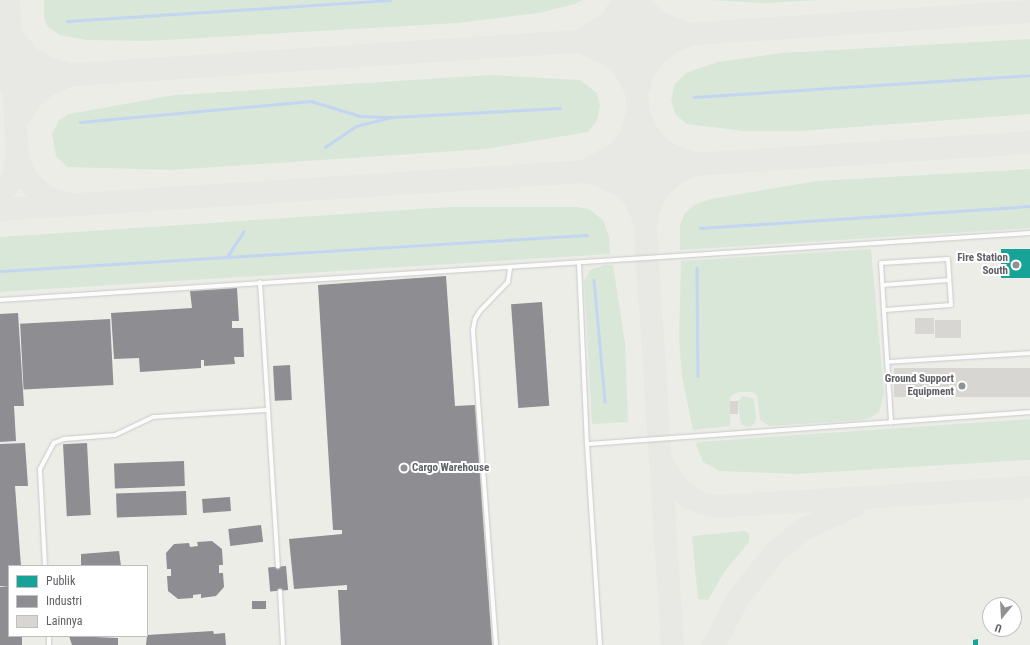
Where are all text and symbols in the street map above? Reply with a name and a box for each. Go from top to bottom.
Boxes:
place label: Fire Station South [957,252,1008,278]
marker: Fire Station South [1011,260,1021,270]
place label: Ground Support Equipment [885,373,954,399]
marker: Ground Support Equipment [957,381,967,391]
place label: Cargo Warehouse [412,461,489,475]
marker: Cargo Warehouse [399,463,409,473]
legend [8,565,148,637]
text: Publik [46,574,75,588]
text: Industri [46,594,82,608]
north arrow [982,597,1022,637]
text: Lainnya [46,614,83,628]
text: U [993,621,1003,635]

